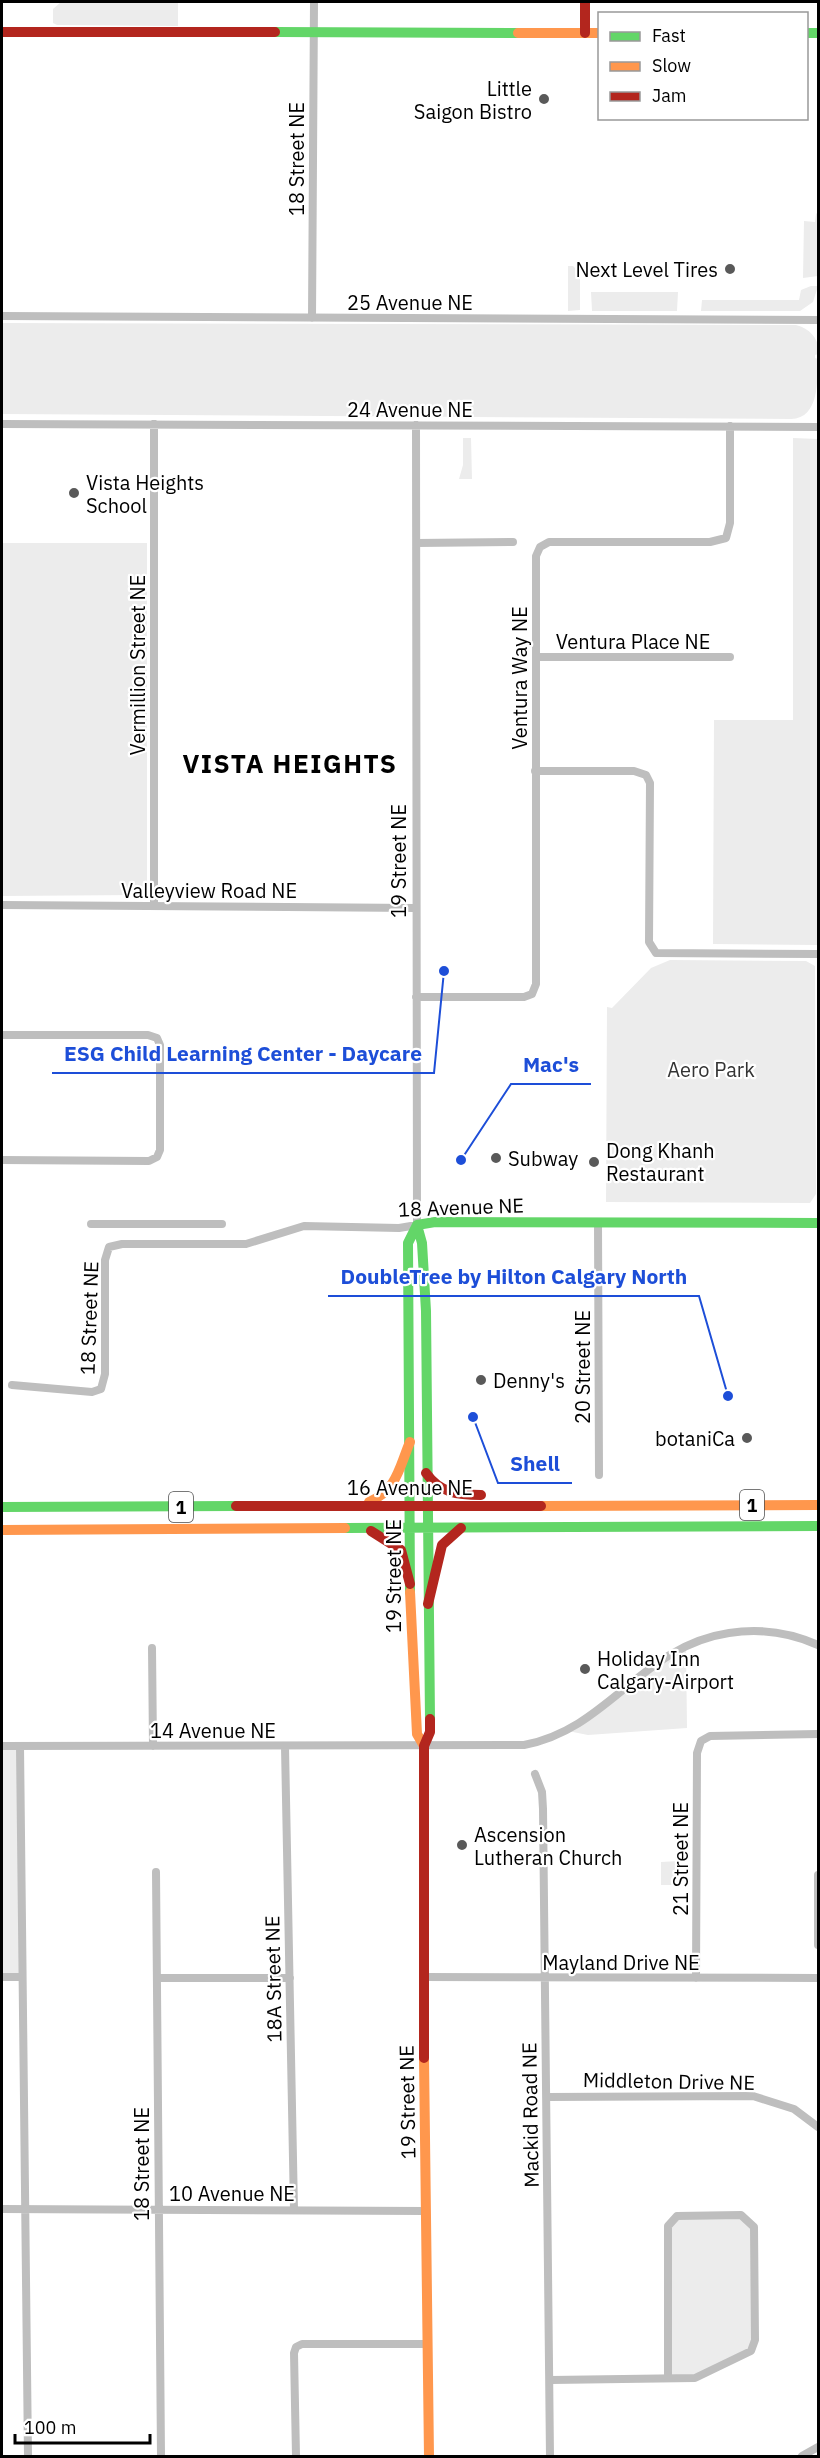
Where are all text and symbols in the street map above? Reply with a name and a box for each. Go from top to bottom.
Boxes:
legend [598,12,808,120]
text: Fast [652,24,686,47]
text: Slow [652,54,691,77]
place label: Little Saigon Bistro [414,75,532,125]
text: Jam [652,84,687,107]
marker: Little Saigon Bistro [537,92,551,106]
street label: 18 Street NE [283,102,310,216]
place label: Next Level Tires [575,256,718,283]
marker: Next Level Tires [723,262,737,276]
street label: 25 Avenue NE [347,289,473,316]
street label: 24 Avenue NE [347,396,473,423]
place label: Vista Heights School [86,469,204,519]
marker: Vista Heights School [67,486,81,500]
street label: Vermillion Street NE [124,575,151,755]
street label: Ventura Way NE [506,606,533,750]
street label: Ventura Place NE [556,628,710,655]
district label: VISTA HEIGHTS [182,746,398,780]
street label: 19 Street NE [385,804,412,918]
street label: Valleyview Road NE [121,877,297,904]
callout: ESG Child Learning Center - Daycare [52,1034,434,1073]
text: ESG Child Learning Center - Daycare [64,1039,422,1067]
callout: Mac's [511,1045,591,1084]
text: Mac's [523,1050,579,1078]
park label: Aero Park [667,1056,755,1083]
place label: Dong Khanh Restaurant [606,1137,715,1187]
place label: Subway [508,1145,578,1172]
marker: Subway [489,1151,503,1165]
marker: Dong Khanh Restaurant [587,1155,601,1169]
street label: 18 Avenue NE [398,1191,524,1223]
callout: DoubleTree by Hilton Calgary North [328,1257,699,1296]
street label: 18 Street NE [74,1261,104,1375]
text: DoubleTree by Hilton Calgary North [341,1262,687,1290]
street label: 20 Street NE [569,1310,596,1424]
place label: Denny's [493,1367,565,1394]
marker: Denny's [474,1373,488,1387]
place label: botaniCa [655,1425,735,1452]
marker: botaniCa [740,1431,754,1445]
callout: Shell [498,1444,572,1483]
text: Shell [510,1449,560,1477]
street label: 16 Avenue NE [347,1474,473,1501]
road number: 1 [740,1490,764,1520]
road number: 1 [169,1492,193,1522]
street label: 19 Street NE [380,1519,407,1633]
place label: Holiday Inn Calgary-Airport [597,1645,734,1695]
marker: Holiday Inn Calgary-Airport [578,1662,592,1676]
street label: 14 Avenue NE [150,1717,276,1744]
street label: 21 Street NE [667,1802,694,1916]
place label: Ascension Lutheran Church [474,1821,622,1871]
marker: Ascension Lutheran Church [455,1838,469,1852]
street label: 18A Street NE [258,1915,288,2043]
street label: Mayland Drive NE [542,1949,700,1976]
street label: Mackid Road NE [515,2042,545,2188]
street label: 19 Street NE [393,2045,421,2159]
street label: Middleton Drive NE [583,2066,755,2096]
street label: 18 Street NE [128,2107,155,2221]
street label: 10 Avenue NE [169,2180,295,2207]
scale bar [15,2407,150,2445]
text: 100 m [24,2416,76,2439]

